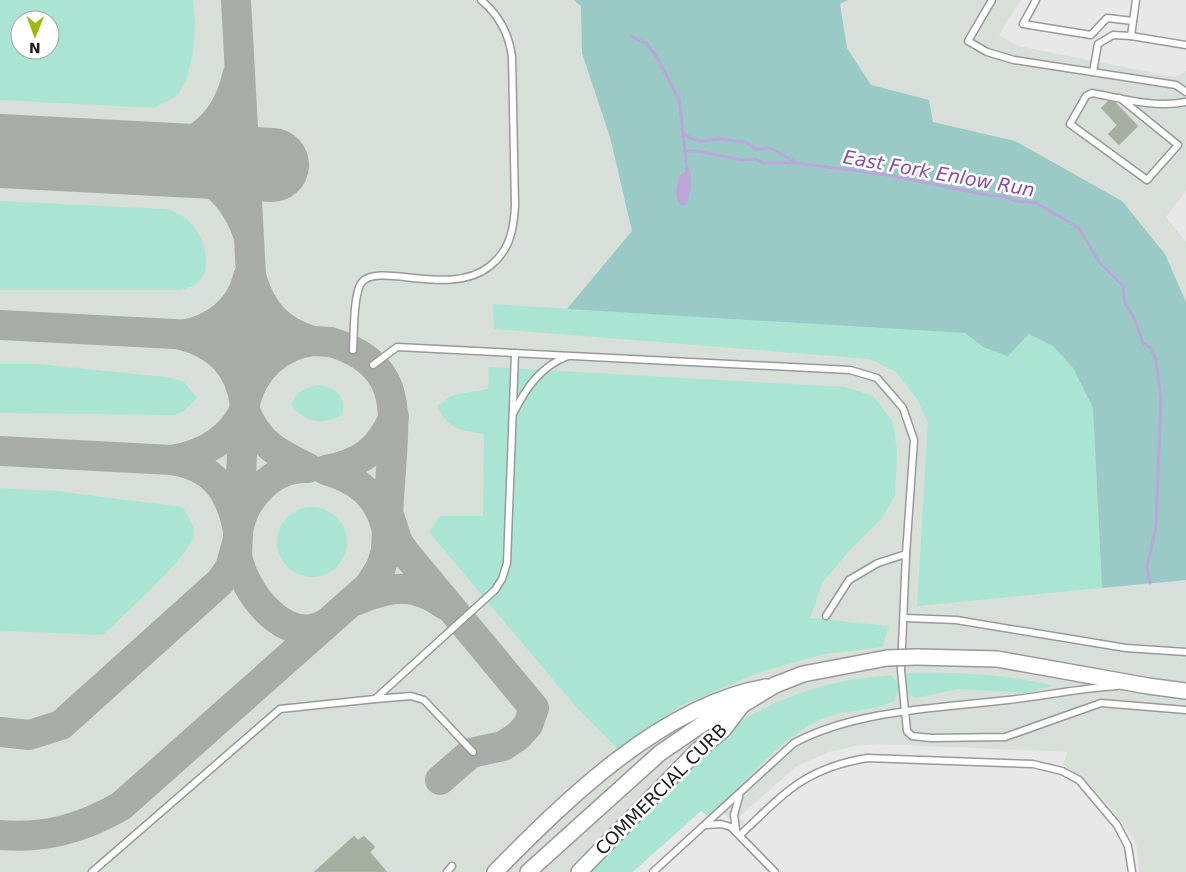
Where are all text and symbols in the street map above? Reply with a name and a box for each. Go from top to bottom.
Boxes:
north arrow [10,10,60,60]
text: N [29,40,41,56]
water label: East Fork Enlow Run [841,145,1037,201]
street label: COMMERCIAL CURB [591,719,731,859]

